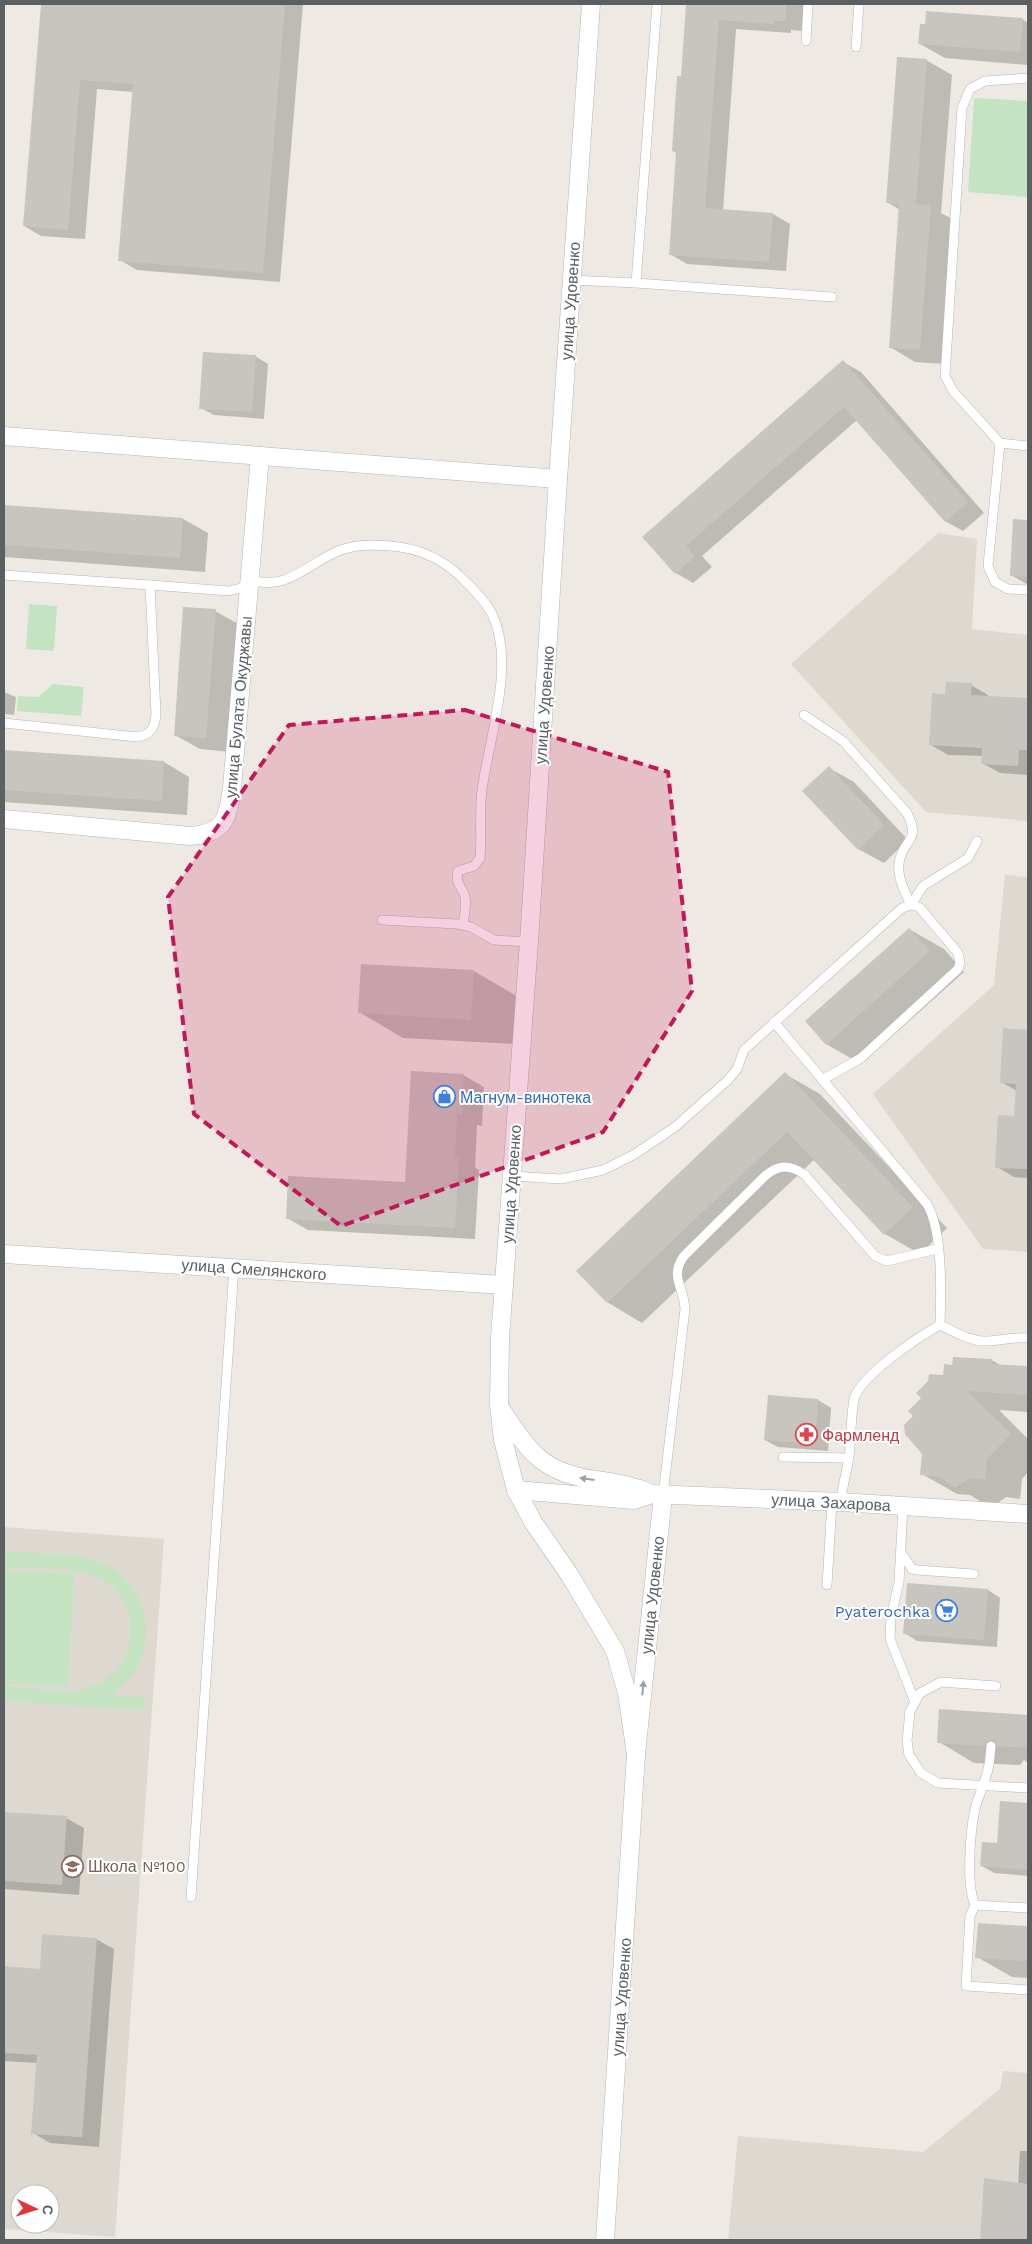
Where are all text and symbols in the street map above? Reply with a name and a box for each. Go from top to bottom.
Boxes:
street label: улица Удовенко [557,241,584,361]
street label: улица Булата Окуджавы [221,615,256,799]
street label: улица Удовенко [531,645,558,765]
shop icon: Магнум-винотека [432,1085,456,1109]
place label: Магнум-винотека [460,1088,591,1107]
street label: улица Удовенко [498,1124,525,1244]
street label: улица Смелянского [181,1255,327,1284]
pharmacy icon: Фармленд [794,1423,818,1447]
place label: Фармленд [822,1426,900,1445]
one-way arrow [579,1475,595,1483]
street label: улица Захарова [771,1490,891,1515]
street label: улица Удовенко [637,1535,668,1655]
supermarket icon: Pyaterochka [934,1599,958,1623]
place label: Pyaterochka [835,1602,930,1621]
one-way arrow [639,1680,647,1696]
school or university icon: Школа №100 [60,1854,84,1878]
place label: Школа №100 [88,1857,186,1876]
street label: улица Удовенко [608,1937,635,2057]
north arrow [10,2184,60,2234]
text: С [40,2204,56,2216]

